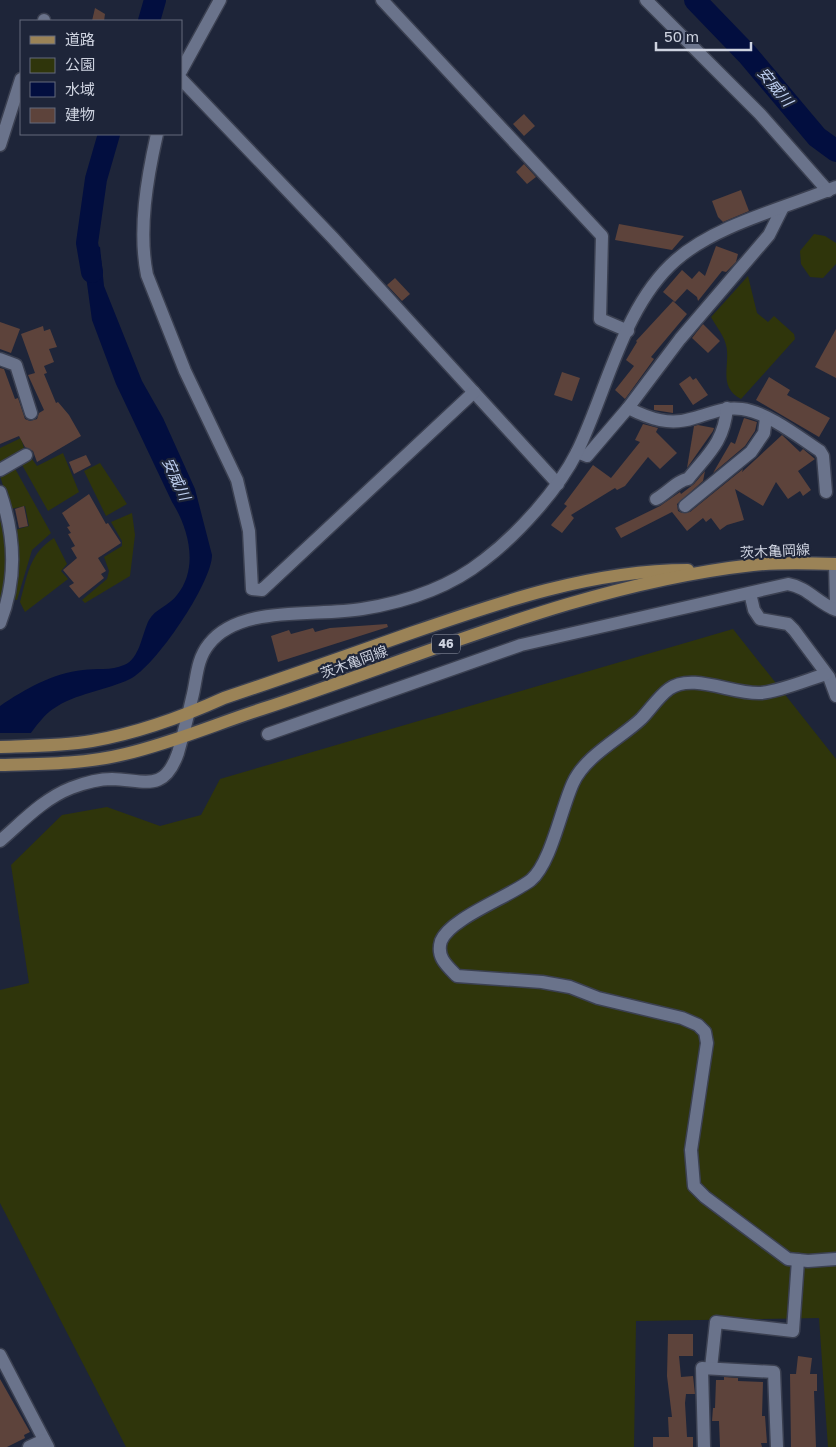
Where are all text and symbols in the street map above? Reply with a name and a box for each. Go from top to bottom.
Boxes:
legend [20,20,182,135]
scale bar [656,20,751,52]
text: 50 m [664,27,699,45]
text: 道路 [65,30,95,48]
text: 公園 [65,55,95,73]
water label: 安威川 [754,63,798,111]
text: 水域 [65,80,95,98]
text: 建物 [65,105,95,123]
water label: 安威川 [159,454,195,505]
street label: 茨木亀岡線 [740,540,810,561]
road number: 46 [432,634,460,654]
street label: 茨木亀岡線 [318,642,390,681]

